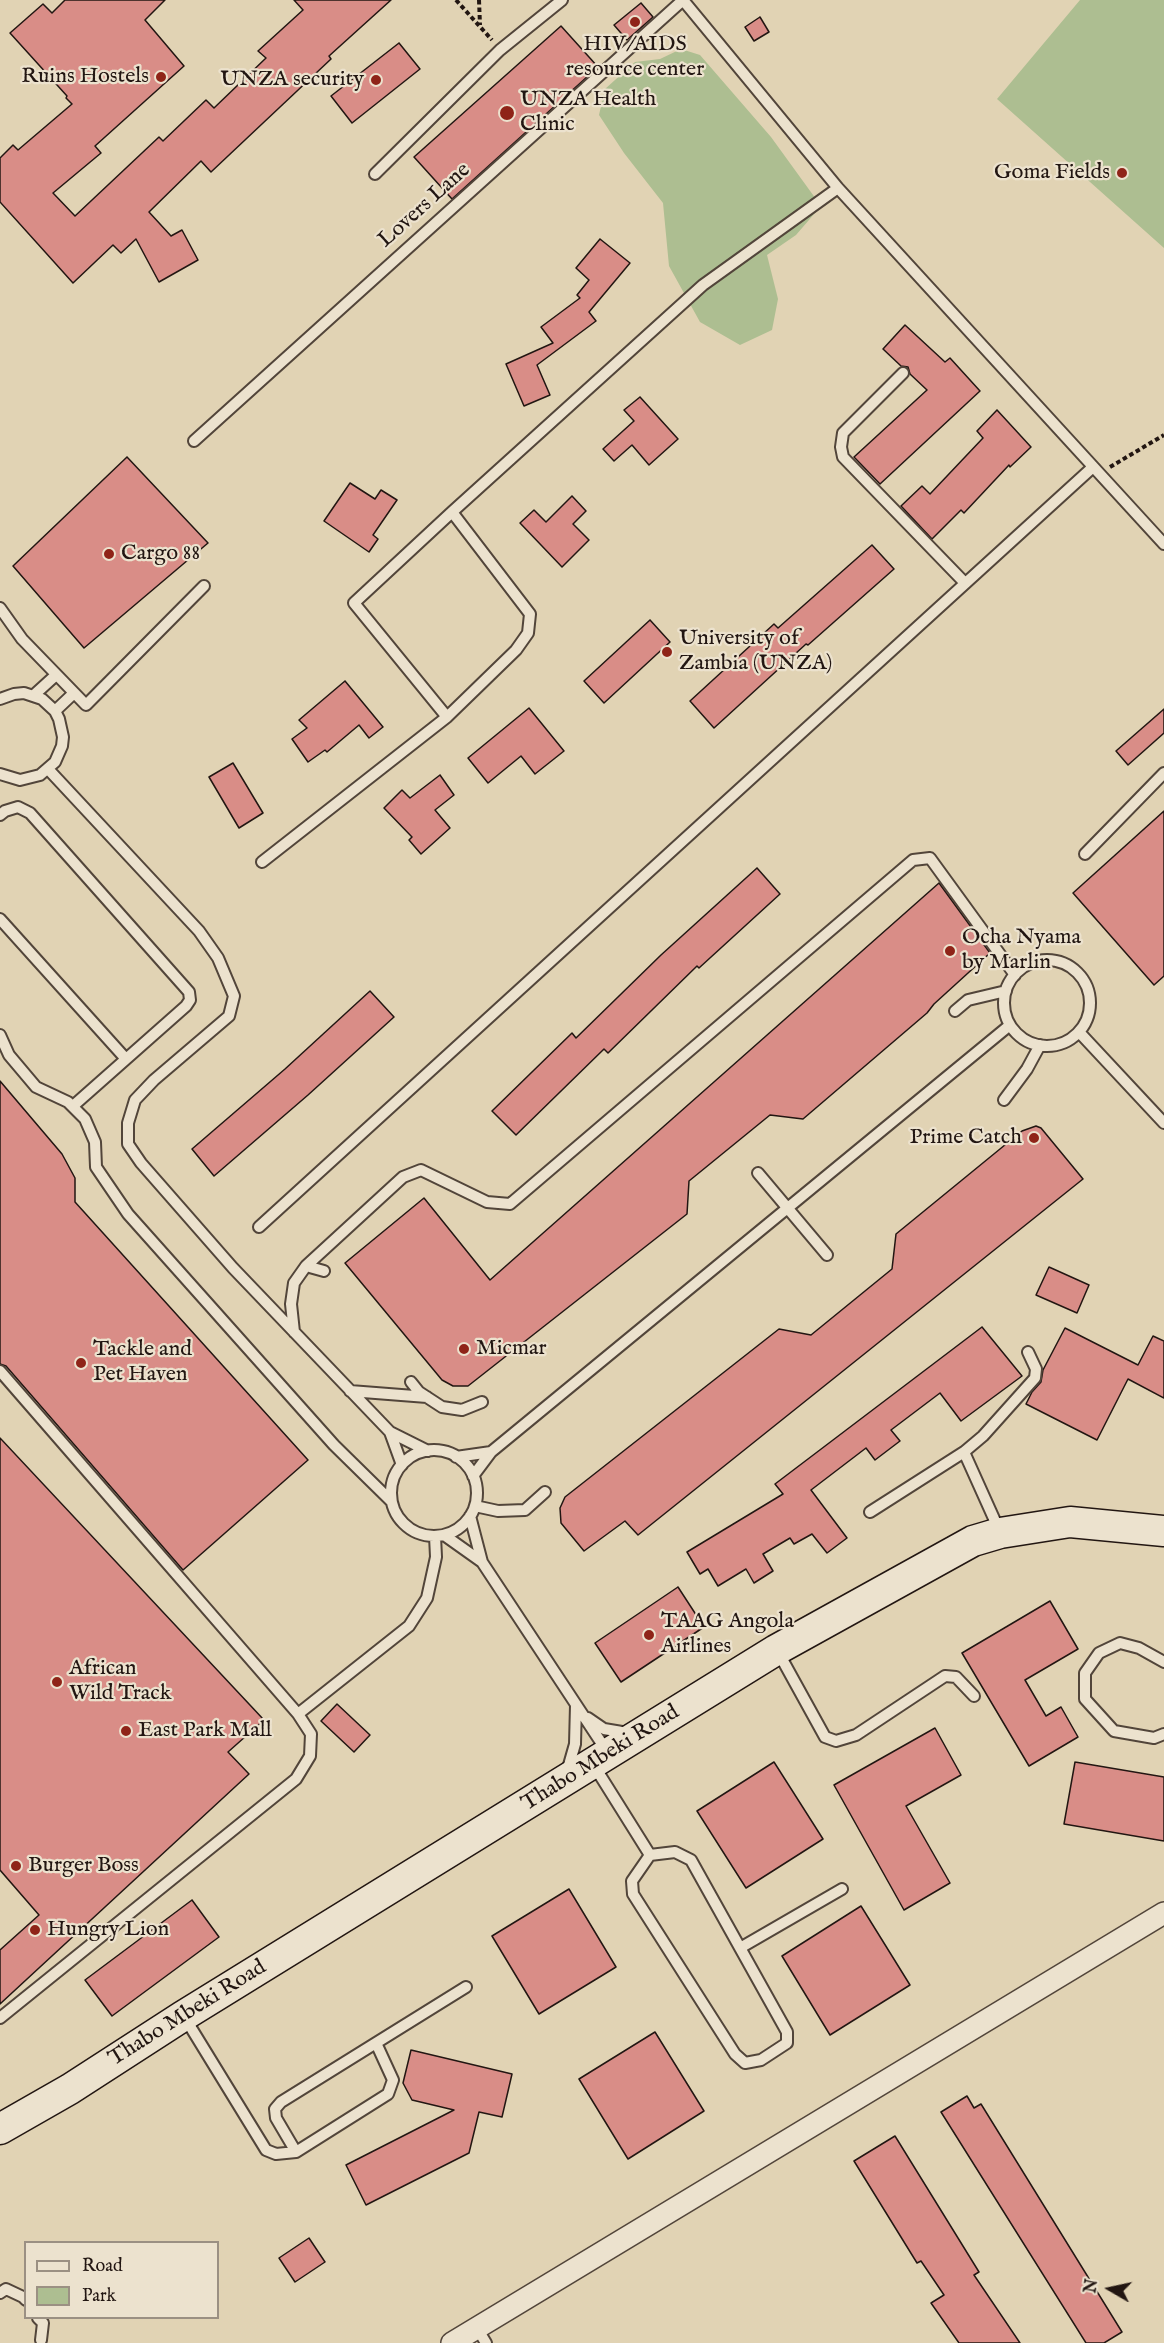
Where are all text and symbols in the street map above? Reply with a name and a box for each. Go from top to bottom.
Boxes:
marker: HIV/AIDS resource center [628,15,642,29]
place label: HIV/AIDS resource center [566,32,704,84]
place label: Ruins Hostels [21,64,149,90]
place label: UNZA security [220,67,364,93]
marker: Ruins Hostels [154,70,168,84]
marker: UNZA security [369,73,383,87]
place label: UNZA Health Clinic [520,87,656,138]
marker: UNZA Health Clinic [498,104,516,122]
street label: Lovers Lane [374,158,476,254]
place label: Goma Fields [994,160,1110,186]
marker: Goma Fields [1115,166,1129,180]
place label: Cargo 88 [121,541,200,567]
marker: Cargo 88 [102,547,116,561]
place label: University of Zambia (UNZA) [679,626,832,678]
marker: University of Zambia (UNZA) [660,645,674,659]
place label: Ocha Nyama by Marlin [962,925,1081,976]
marker: Ocha Nyama by Marlin [943,944,957,958]
place label: Prime Catch [910,1125,1022,1151]
marker: Prime Catch [1027,1131,1041,1145]
place label: Micmar [476,1336,547,1362]
place label: Tackle and Pet Haven [93,1337,192,1388]
marker: Micmar [457,1342,471,1356]
marker: Tackle and Pet Haven [74,1356,88,1370]
place label: TAAG Angola Airlines [661,1609,794,1660]
marker: TAAG Angola Airlines [642,1628,656,1642]
place label: African Wild Track [69,1656,171,1708]
marker: African Wild Track [50,1675,64,1689]
street label: Thabo Mbeki Road [517,1700,685,1818]
place label: East Park Mall [138,1718,272,1744]
marker: East Park Mall [119,1724,133,1738]
place label: Burger Boss [28,1853,139,1879]
marker: Burger Boss [9,1859,23,1873]
place label: Hungry Lion [47,1917,169,1943]
marker: Hungry Lion [28,1923,42,1937]
street label: Thabo Mbeki Road [104,1955,272,2073]
legend [24,2241,219,2319]
text: Road [82,2255,123,2278]
north arrow [1080,2259,1140,2319]
text: N [1081,2278,1103,2295]
text: Park [82,2285,116,2308]

